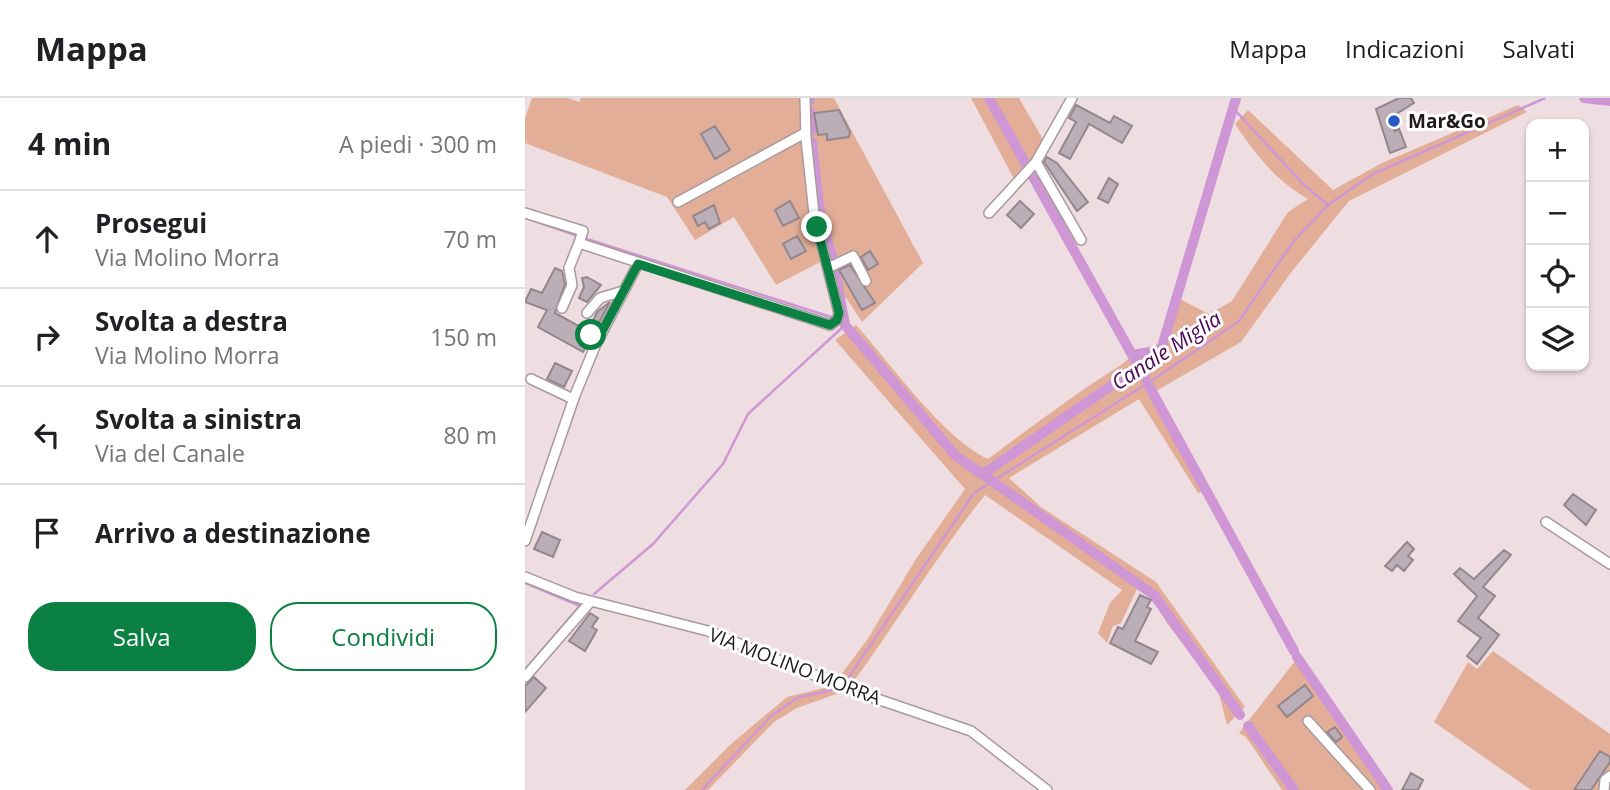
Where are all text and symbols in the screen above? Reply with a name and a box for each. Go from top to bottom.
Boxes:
text: Mappa [35,26,148,71]
text: Mappa [1229,32,1307,65]
text: Indicazioni [1345,32,1465,65]
text: Salvati [1503,32,1575,65]
place label: Mar&Go [1408,108,1486,134]
marker: Mar&Go [1386,113,1402,129]
map controls [1526,119,1589,371]
button: + [1526,119,1589,182]
text: 4 min [28,123,111,164]
text: A piedi · 300 m [339,128,497,160]
button: − [1526,182,1589,245]
text: Prosegui [95,205,207,241]
route end [801,211,832,242]
icon: ahead [28,220,66,258]
text: 70 m [443,223,497,255]
text: Via Molino Morra [95,241,279,273]
button: locate [1526,245,1589,308]
text: Svolta a destra [95,303,288,339]
water label: Canale Miglia [1106,304,1226,396]
button: layers [1526,308,1589,371]
icon: right [28,318,66,356]
route start [575,319,606,350]
text: 150 m [430,321,497,353]
text: Via Molino Morra [95,339,279,371]
text: Svolta a sinistra [95,401,302,437]
icon: left [28,416,66,454]
text: 80 m [443,419,497,451]
text: Via del Canale [95,437,245,469]
icon: arrive [28,514,66,552]
text: Arrivo a destinazione [95,515,371,551]
button: Salva [28,602,256,671]
button: Condividi [270,602,497,671]
street label: VIA MOLINO MORRA [705,621,885,711]

